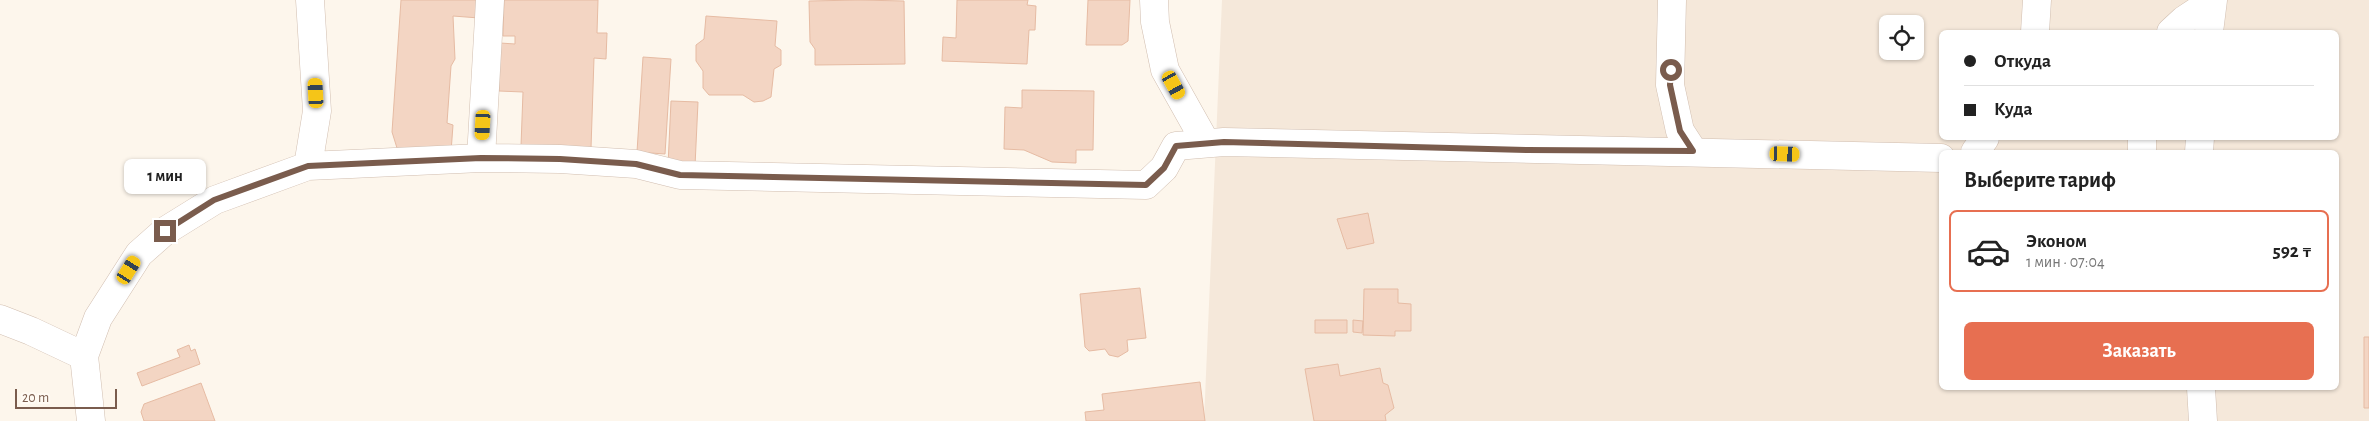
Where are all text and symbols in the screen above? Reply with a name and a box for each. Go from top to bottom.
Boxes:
map controls [1879,15,1924,60]
button: locate [1879,15,1924,60]
text: Откуда [1994,52,2051,71]
route start [1660,59,1682,81]
car [1160,68,1187,102]
car [307,78,324,108]
text: Куда [1994,100,2033,119]
car [474,110,491,140]
car [1769,146,1800,162]
callout: 1 мин [124,158,206,194]
text: 1 мин [147,168,183,184]
text: Выберите тариф [1964,169,2116,191]
route end [154,220,176,242]
icon: car [1966,229,2011,274]
text: Эконом [2026,232,2087,251]
text: 592 ₸ [2272,242,2312,261]
car [114,253,143,287]
text: 1 мин · 07:04 [2026,254,2105,270]
button: Заказать [1964,322,2314,380]
scale bar [15,386,118,409]
text: 20 m [22,391,49,405]

